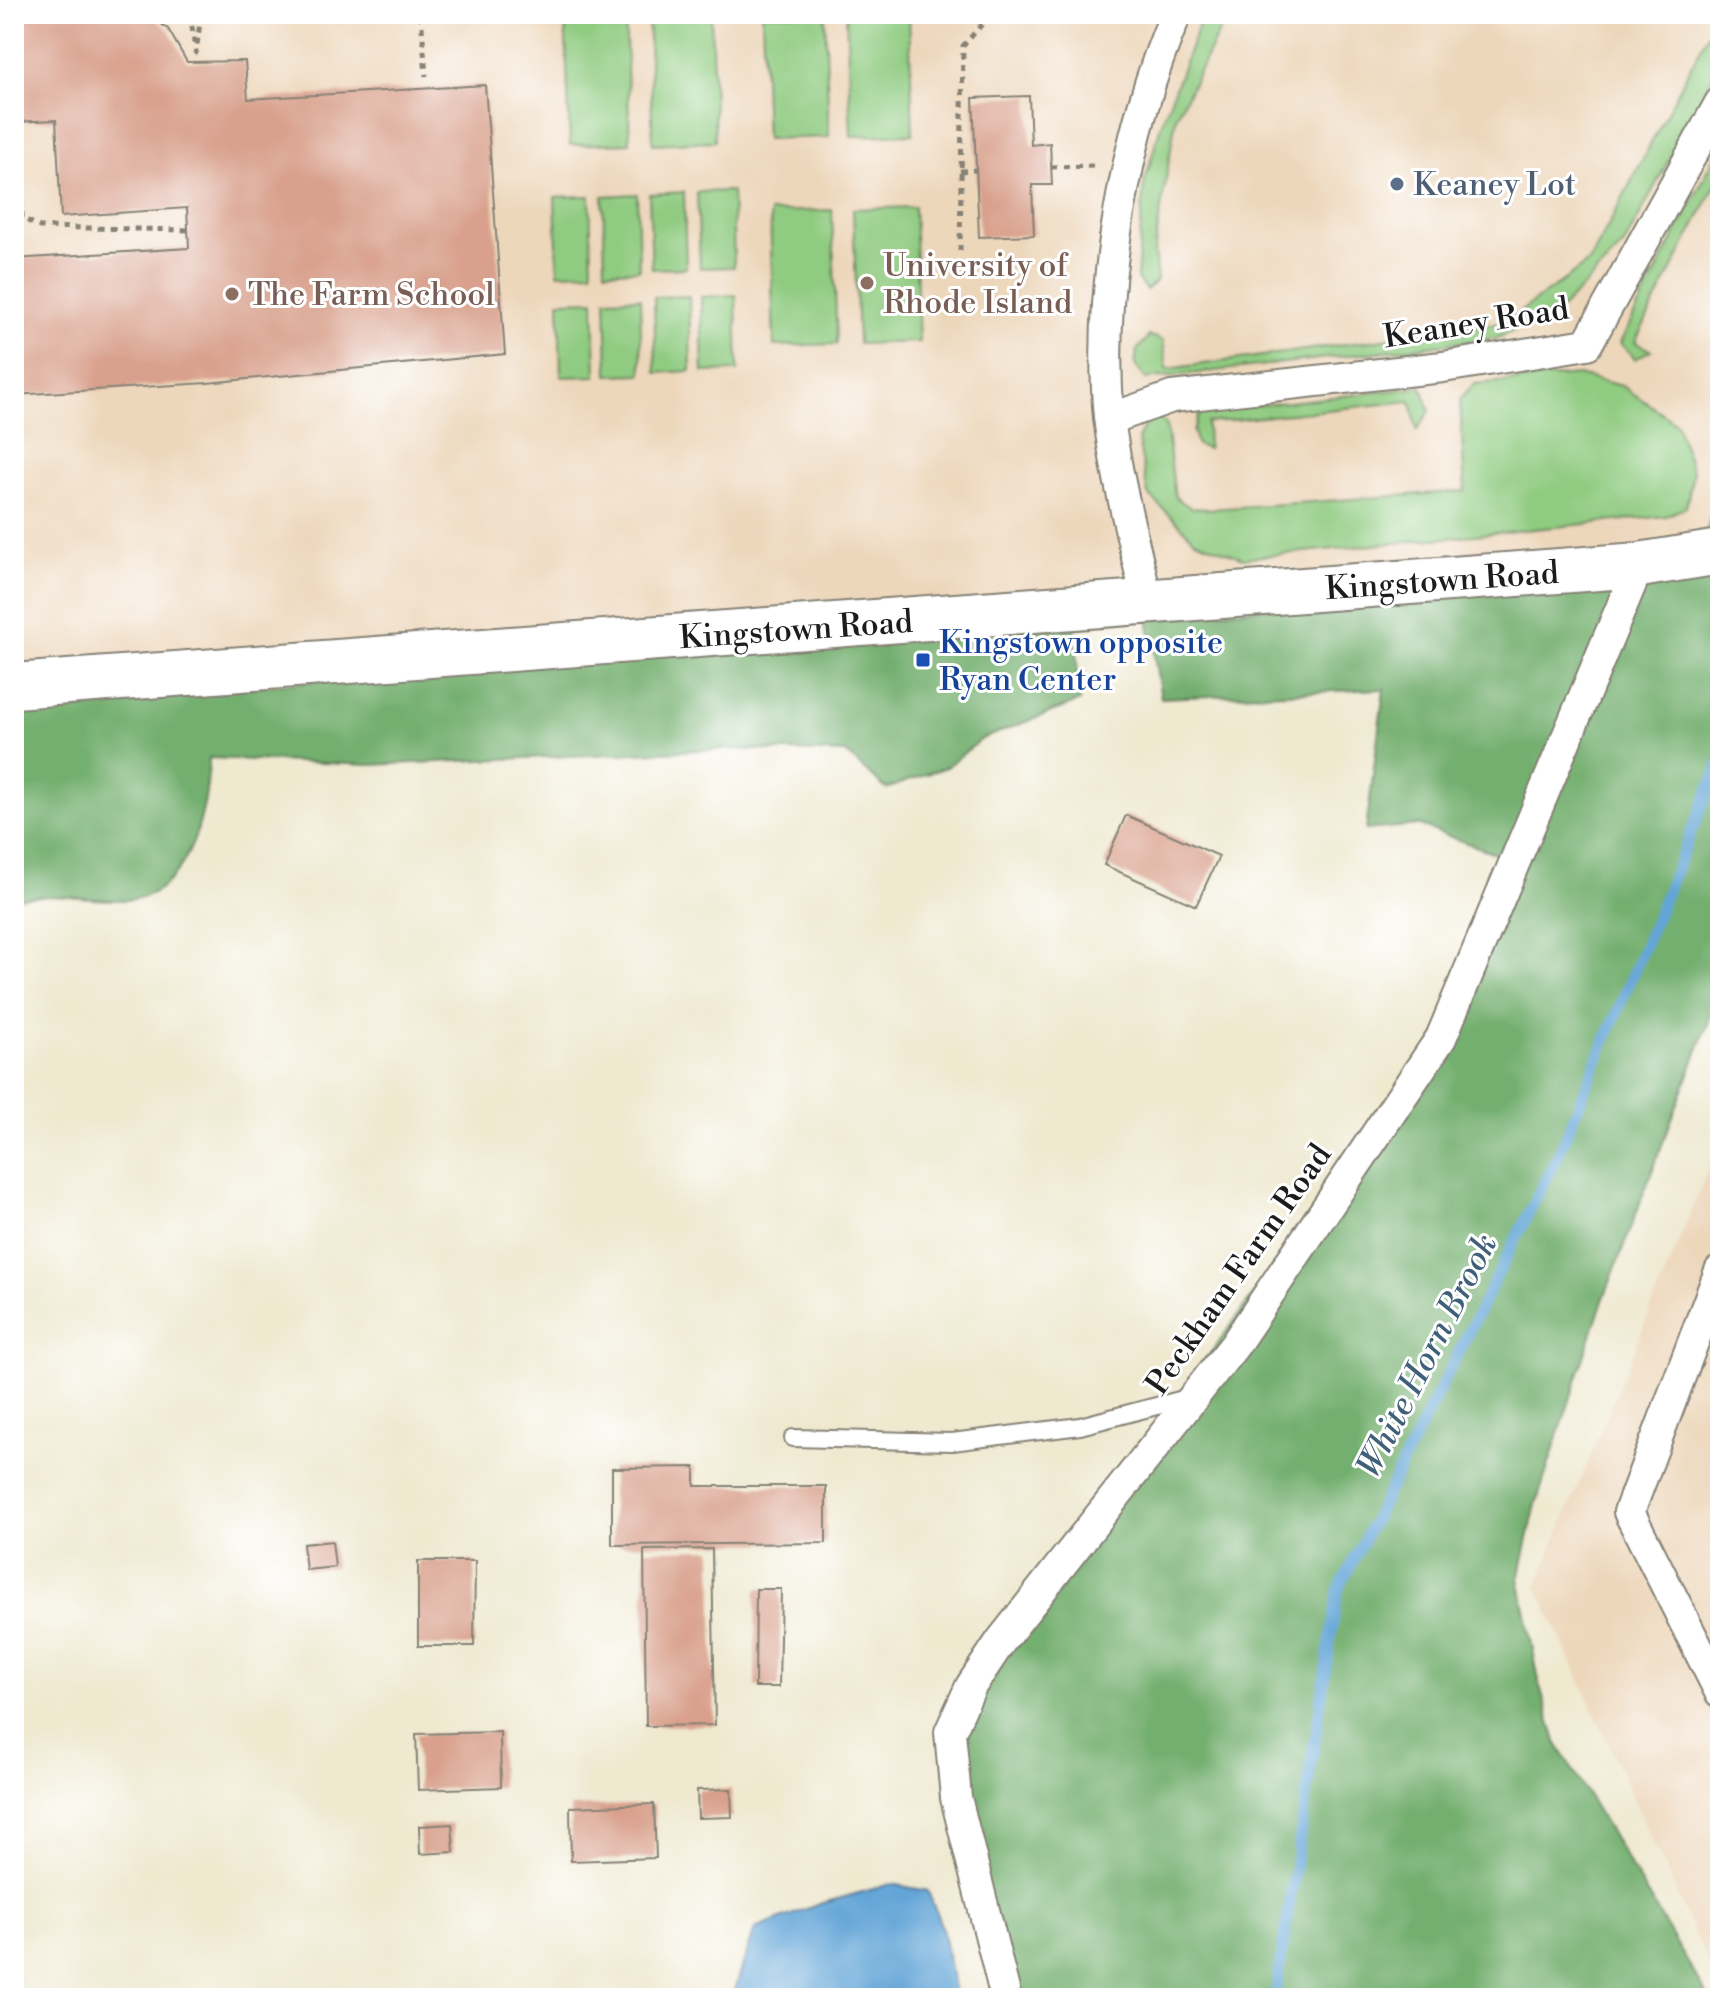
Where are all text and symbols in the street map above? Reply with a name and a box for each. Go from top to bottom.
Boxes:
place label: Keaney Lot [1413,165,1576,205]
marker: Keaney Lot [1388,175,1406,193]
place label: University of Rhode Island [883,246,1072,323]
marker: University of Rhode Island [858,274,876,292]
place label: The Farm School [248,275,495,315]
marker: The Farm School [223,285,241,303]
street label: Keaney Road [1381,289,1572,357]
street label: Kingstown Road [1324,553,1560,609]
street label: Kingstown Road [678,602,914,658]
place label: Kingstown opposite Ryan Center [939,623,1223,700]
marker: Kingstown opposite Ryan Center [914,651,932,669]
street label: Peckham Farm Road [1137,1136,1340,1403]
water label: White Horn Brook [1348,1227,1507,1485]

